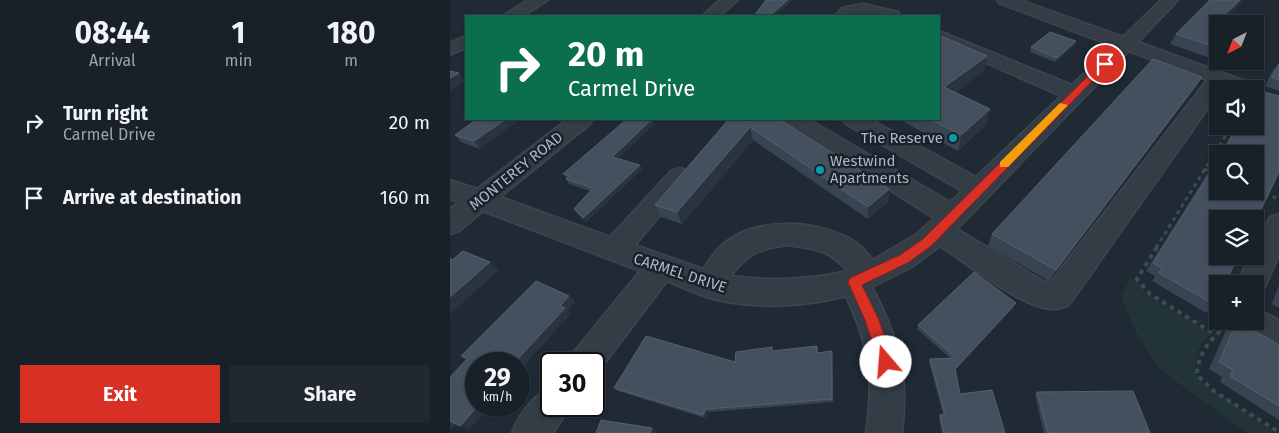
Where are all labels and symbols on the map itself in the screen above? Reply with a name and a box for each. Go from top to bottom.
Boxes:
north arrow [1209,15,1264,70]
pin [1084,43,1126,85]
street label: MONTEREY ROAD [466,128,566,214]
place label: The Reserve [861,129,943,147]
marker: The Reserve [947,132,959,144]
place label: Westwind Apartments [830,152,909,187]
marker: Westwind Apartments [814,164,826,176]
street label: CARMEL DRIVE [631,249,729,297]
position arrow [859,335,911,387]
speed limit sign: 30 [540,352,605,417]

